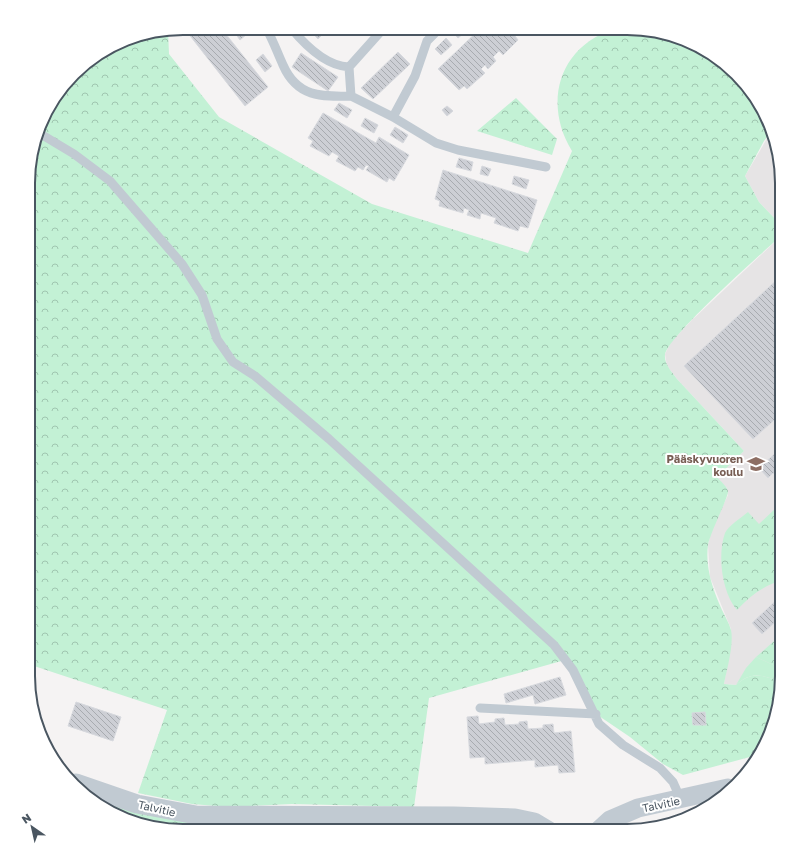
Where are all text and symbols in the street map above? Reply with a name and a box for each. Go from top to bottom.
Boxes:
place label: Pääskyvuoren koulu [667,452,743,478]
school or university icon: Pääskyvuoren koulu [746,454,766,474]
street label: Talvitie [641,794,681,814]
street label: Talvitie [137,797,177,819]
north arrow [12,807,52,847]
text: N [19,811,33,826]

